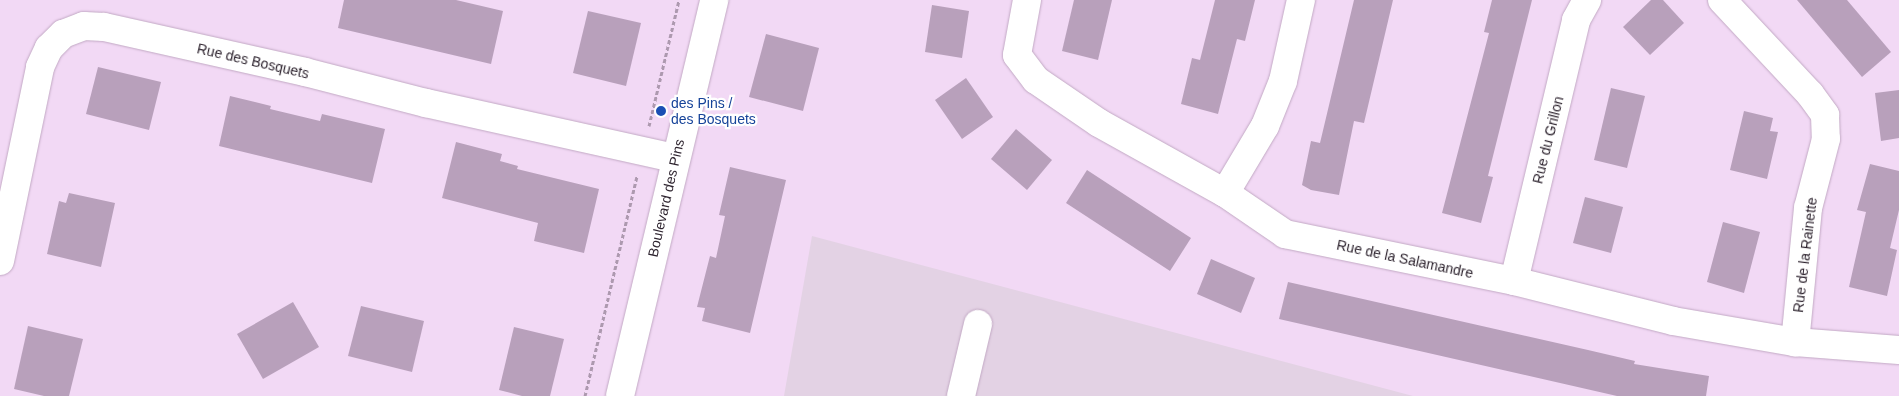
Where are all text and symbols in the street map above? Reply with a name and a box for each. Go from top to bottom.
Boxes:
street label: Rue des Bosquets [195,40,311,82]
place label: des Pins / des Bosquets [671,95,756,128]
street label: Rue du Grillon [1529,95,1567,185]
marker: des Pins / des Bosquets [655,105,667,117]
street label: Boulevard des Pins [644,137,688,259]
street label: Rue de la Rainette [1790,196,1820,314]
street label: Rue de la Salamandre [1335,236,1475,282]

